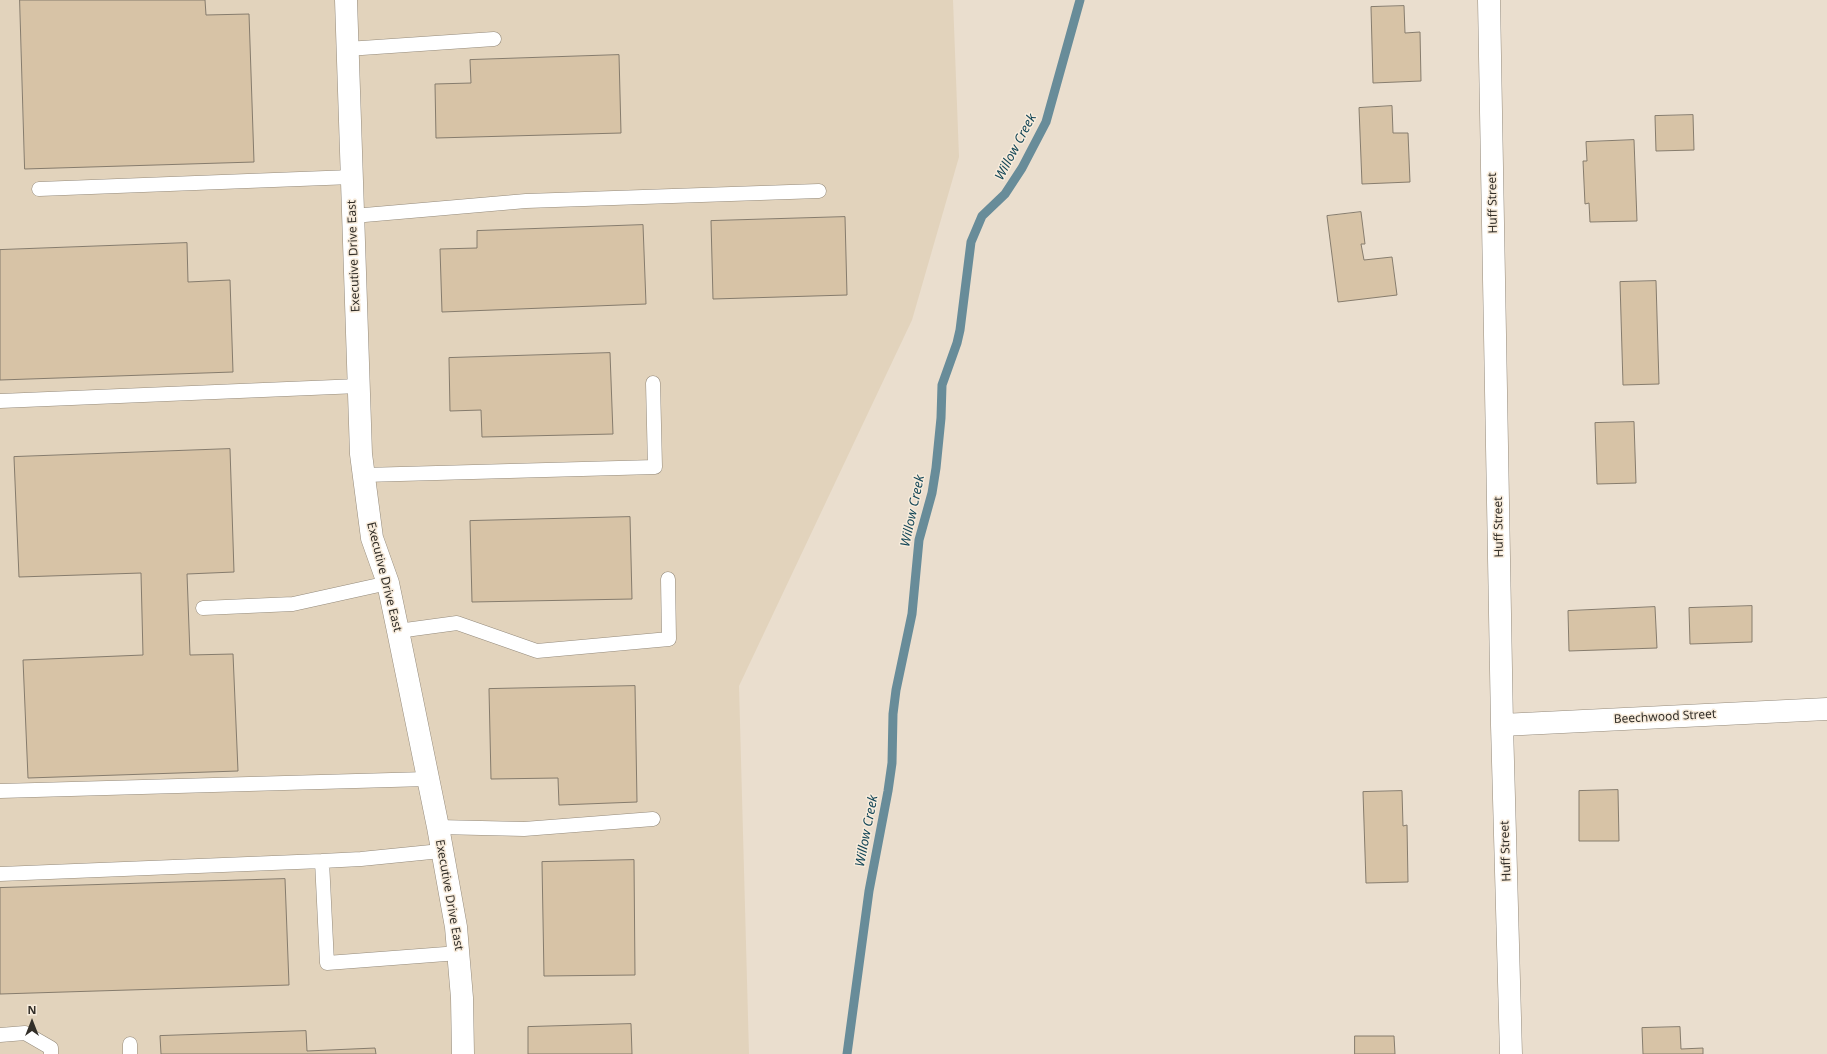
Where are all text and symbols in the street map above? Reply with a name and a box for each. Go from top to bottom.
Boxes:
water label: Willow Creek [992,111,1040,183]
street label: Huff Street [1485,172,1501,234]
street label: Executive Drive East [345,200,363,312]
water label: Willow Creek [898,474,928,548]
street label: Huff Street [1491,496,1507,558]
street label: Executive Drive East [363,521,405,633]
street label: Beechwood Street [1613,707,1717,727]
water label: Willow Creek [852,794,882,868]
street label: Huff Street [1498,820,1514,882]
street label: Executive Drive East [432,838,466,952]
north arrow [12,1002,52,1042]
text: N [28,1002,36,1017]

